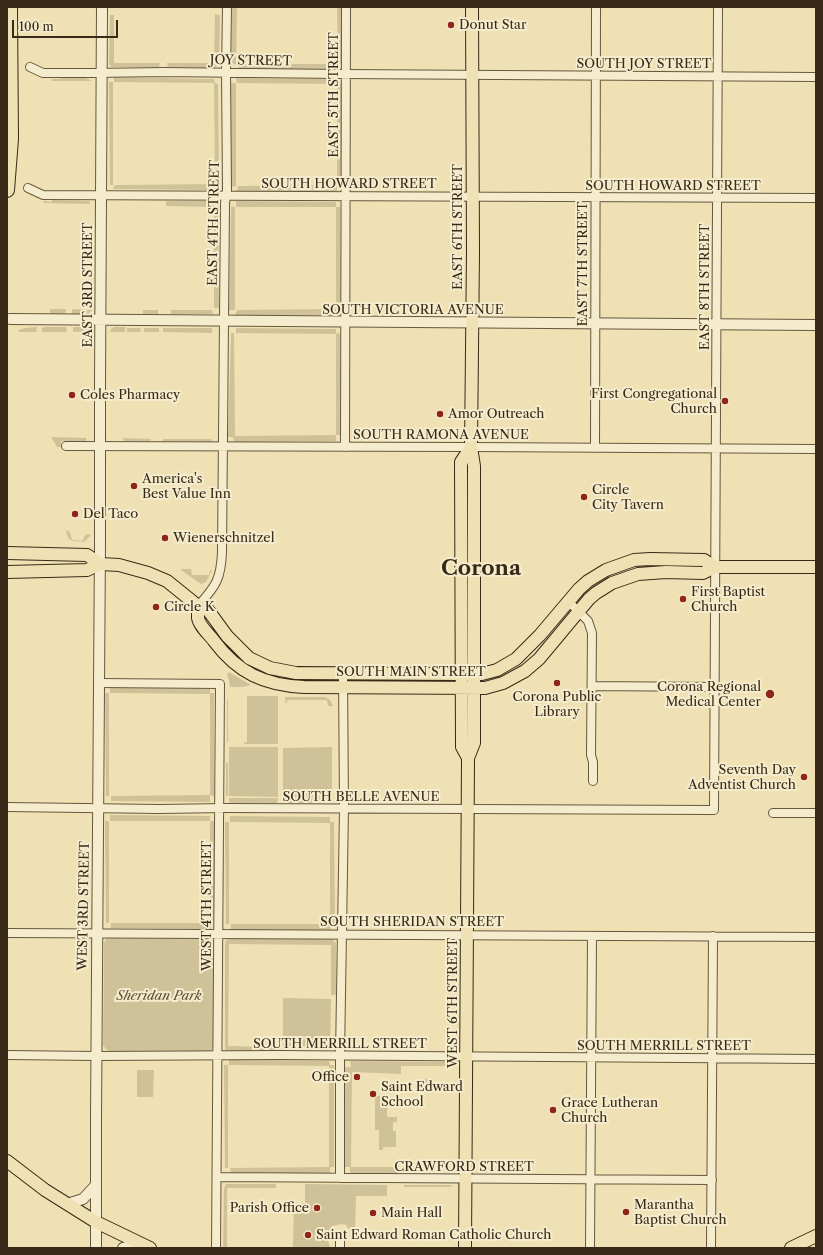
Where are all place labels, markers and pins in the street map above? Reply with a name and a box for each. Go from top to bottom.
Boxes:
place label: Donut Star [459,17,526,33]
marker: Donut Star [446,20,456,30]
place label: First Congregational Church [591,386,717,417]
place label: Coles Pharmacy [80,387,180,403]
marker: Coles Pharmacy [67,390,77,400]
marker: First Congregational Church [720,396,730,406]
place label: Amor Outreach [448,406,544,422]
marker: Amor Outreach [435,409,445,419]
place label: America's Best Value Inn [142,471,231,502]
marker: America's Best Value Inn [129,481,139,491]
place label: Circle City Tavern [592,482,664,513]
marker: Circle City Tavern [579,492,589,502]
place label: Del Taco [83,506,138,522]
marker: Del Taco [70,509,80,519]
place label: Wienerschnitzel [173,530,275,546]
marker: Wienerschnitzel [160,533,170,543]
place label: First Baptist Church [691,584,765,615]
marker: First Baptist Church [678,594,688,604]
place label: Circle K [164,599,215,615]
marker: Circle K [151,602,161,612]
marker: Corona Public Library [552,678,562,688]
place label: Corona Regional Medical Center [657,679,761,710]
marker: Corona Regional Medical Center [764,688,776,700]
place label: Corona Public Library [513,689,601,720]
place label: Seventh Day Adventist Church [688,762,796,793]
marker: Seventh Day Adventist Church [799,772,809,782]
place label: Office [312,1069,349,1085]
marker: Office [352,1072,362,1082]
place label: Saint Edward School [381,1079,463,1110]
marker: Saint Edward School [368,1089,378,1099]
place label: Grace Lutheran Church [561,1095,658,1126]
marker: Grace Lutheran Church [548,1105,558,1115]
place label: Marantha Baptist Church [634,1197,727,1228]
place label: Parish Office [230,1200,309,1216]
marker: Parish Office [312,1203,322,1213]
place label: Main Hall [381,1205,442,1221]
marker: Marantha Baptist Church [621,1207,631,1217]
marker: Main Hall [368,1208,378,1218]
place label: Saint Edward Roman Catholic Church [316,1227,551,1243]
marker: Saint Edward Roman Catholic Church [303,1230,313,1240]

